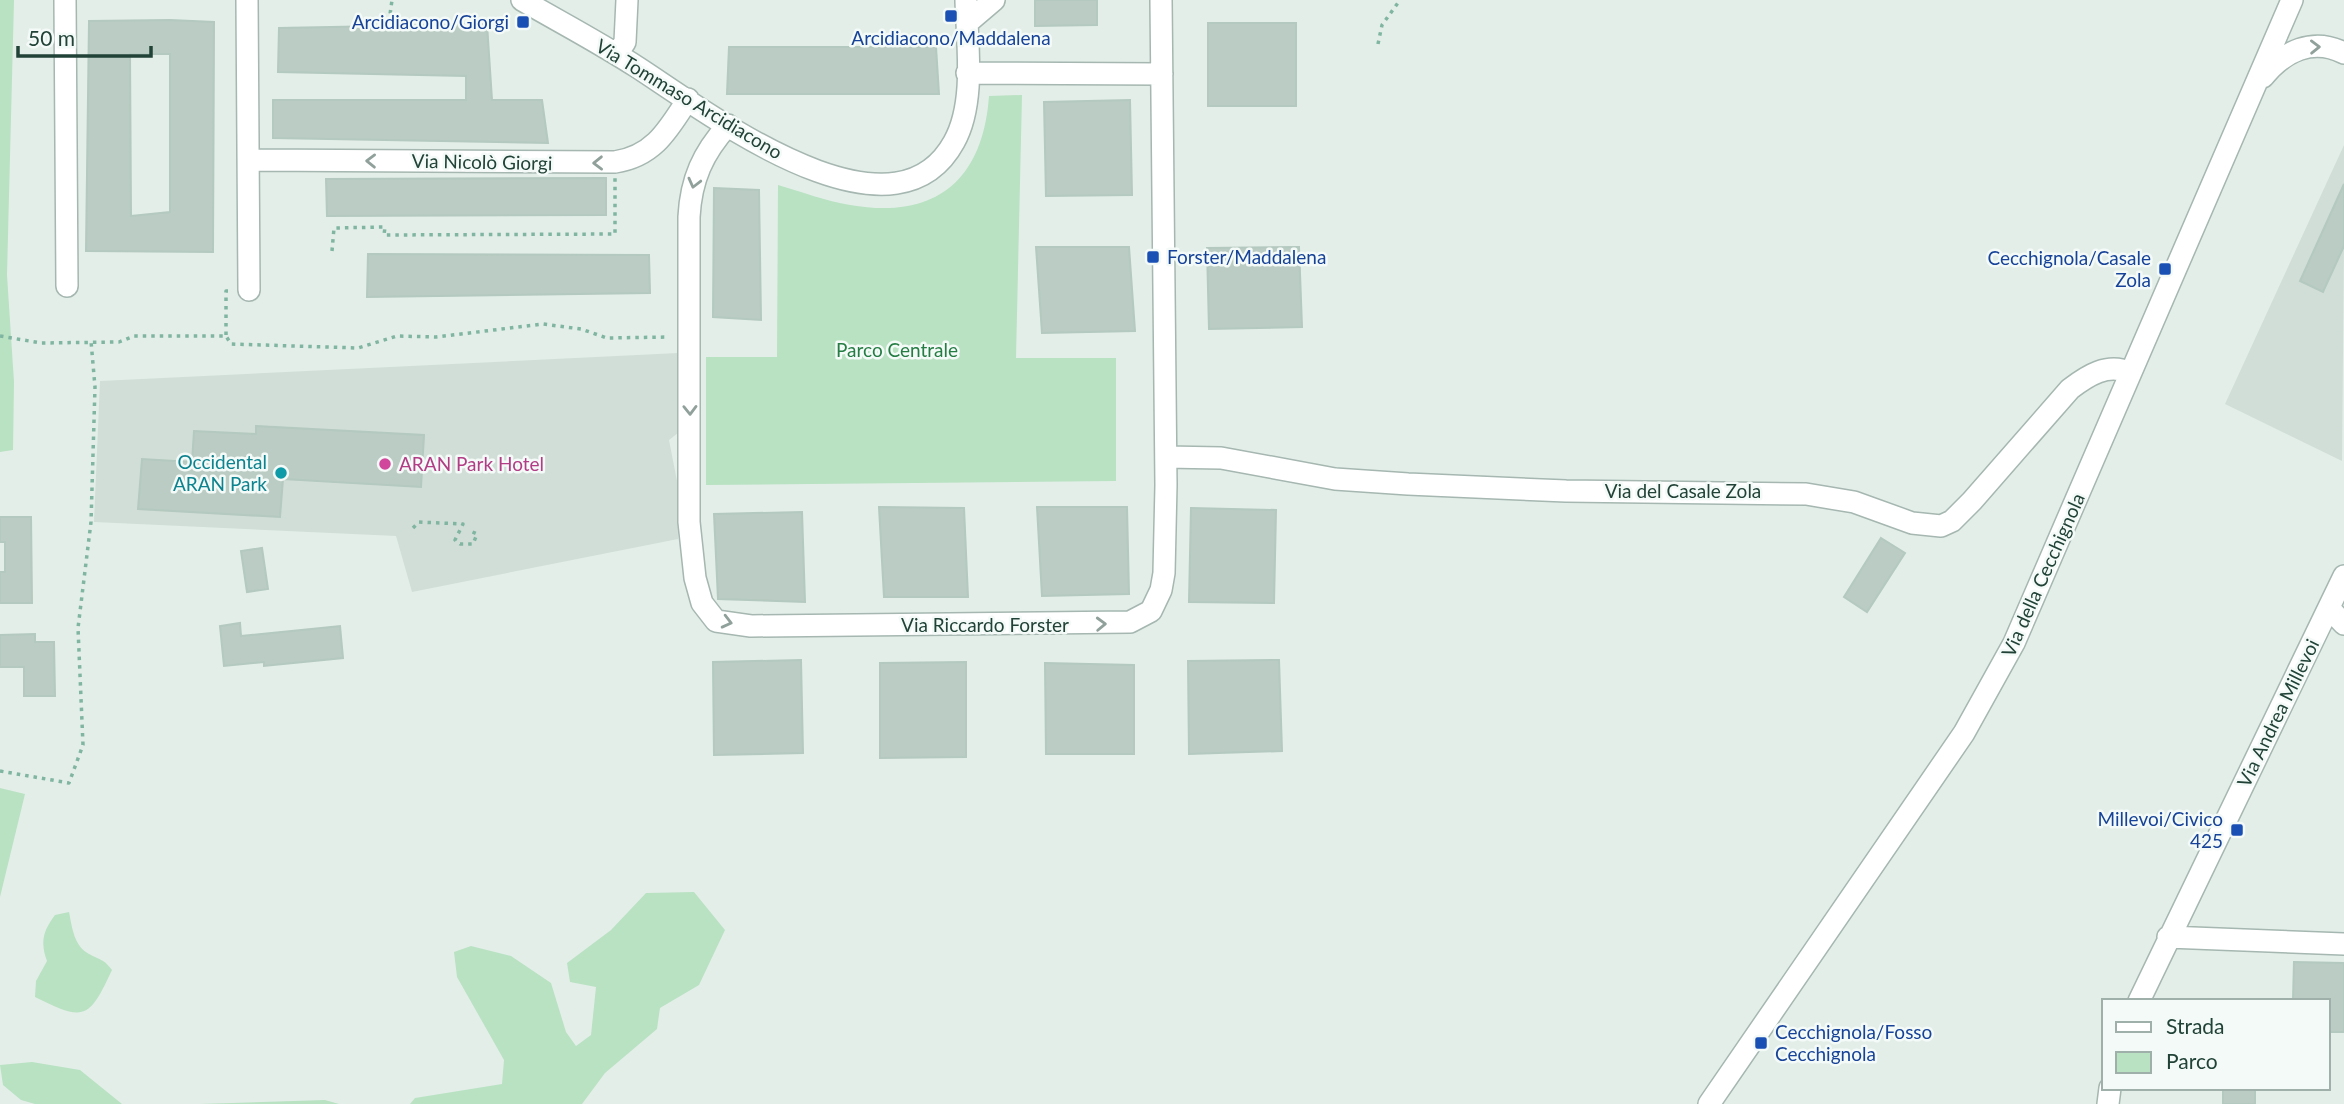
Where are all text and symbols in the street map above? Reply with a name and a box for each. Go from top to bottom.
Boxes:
marker: Arcidiacono/Maddalena [943,8,959,24]
place label: Arcidiacono/Giorgi [352,10,509,33]
scale bar [18,14,150,58]
marker: Arcidiacono/Giorgi [515,14,531,30]
text: 50 m [28,25,75,50]
place label: Arcidiacono/Maddalena [851,26,1051,49]
street label: Via Tommaso Arcidiacono [592,34,787,163]
one-way arrow [2310,39,2321,55]
street label: Via Nicolò Giorgi [411,149,553,174]
one-way arrow [365,153,376,169]
one-way arrow [593,155,603,171]
one-way arrow [688,177,702,189]
place label: Forster/Maddalena [1167,245,1326,268]
place label: Cecchignola/Casale Zola [1987,246,2151,291]
marker: Forster/Maddalena [1145,249,1161,265]
marker: Cecchignola/Casale Zola [2157,261,2173,277]
park label: Parco Centrale [836,338,958,361]
one-way arrow [682,406,698,416]
place label: Occidental ARAN Park [173,450,267,495]
place label: ARAN Park Hotel [399,452,544,475]
marker: ARAN Park Hotel [377,456,393,472]
marker: Occidental ARAN Park [273,465,289,481]
street label: Via del Casale Zola [1605,479,1761,502]
street label: Via della Cecchignola [1996,489,2089,660]
street label: Via Riccardo Forster [901,613,1069,636]
one-way arrow [720,614,732,628]
one-way arrow [1095,617,1106,632]
street label: Via Andrea Millevoi [2232,635,2323,791]
place label: Millevoi/Civico 425 [2098,807,2223,852]
marker: Millevoi/Civico 425 [2229,822,2245,838]
legend [2102,999,2330,1090]
text: Strada [2166,1013,2225,1038]
place label: Cecchignola/Fosso Cecchignola [1775,1020,1932,1065]
marker: Cecchignola/Fosso Cecchignola [1753,1035,1769,1051]
text: Parco [2166,1048,2218,1073]

